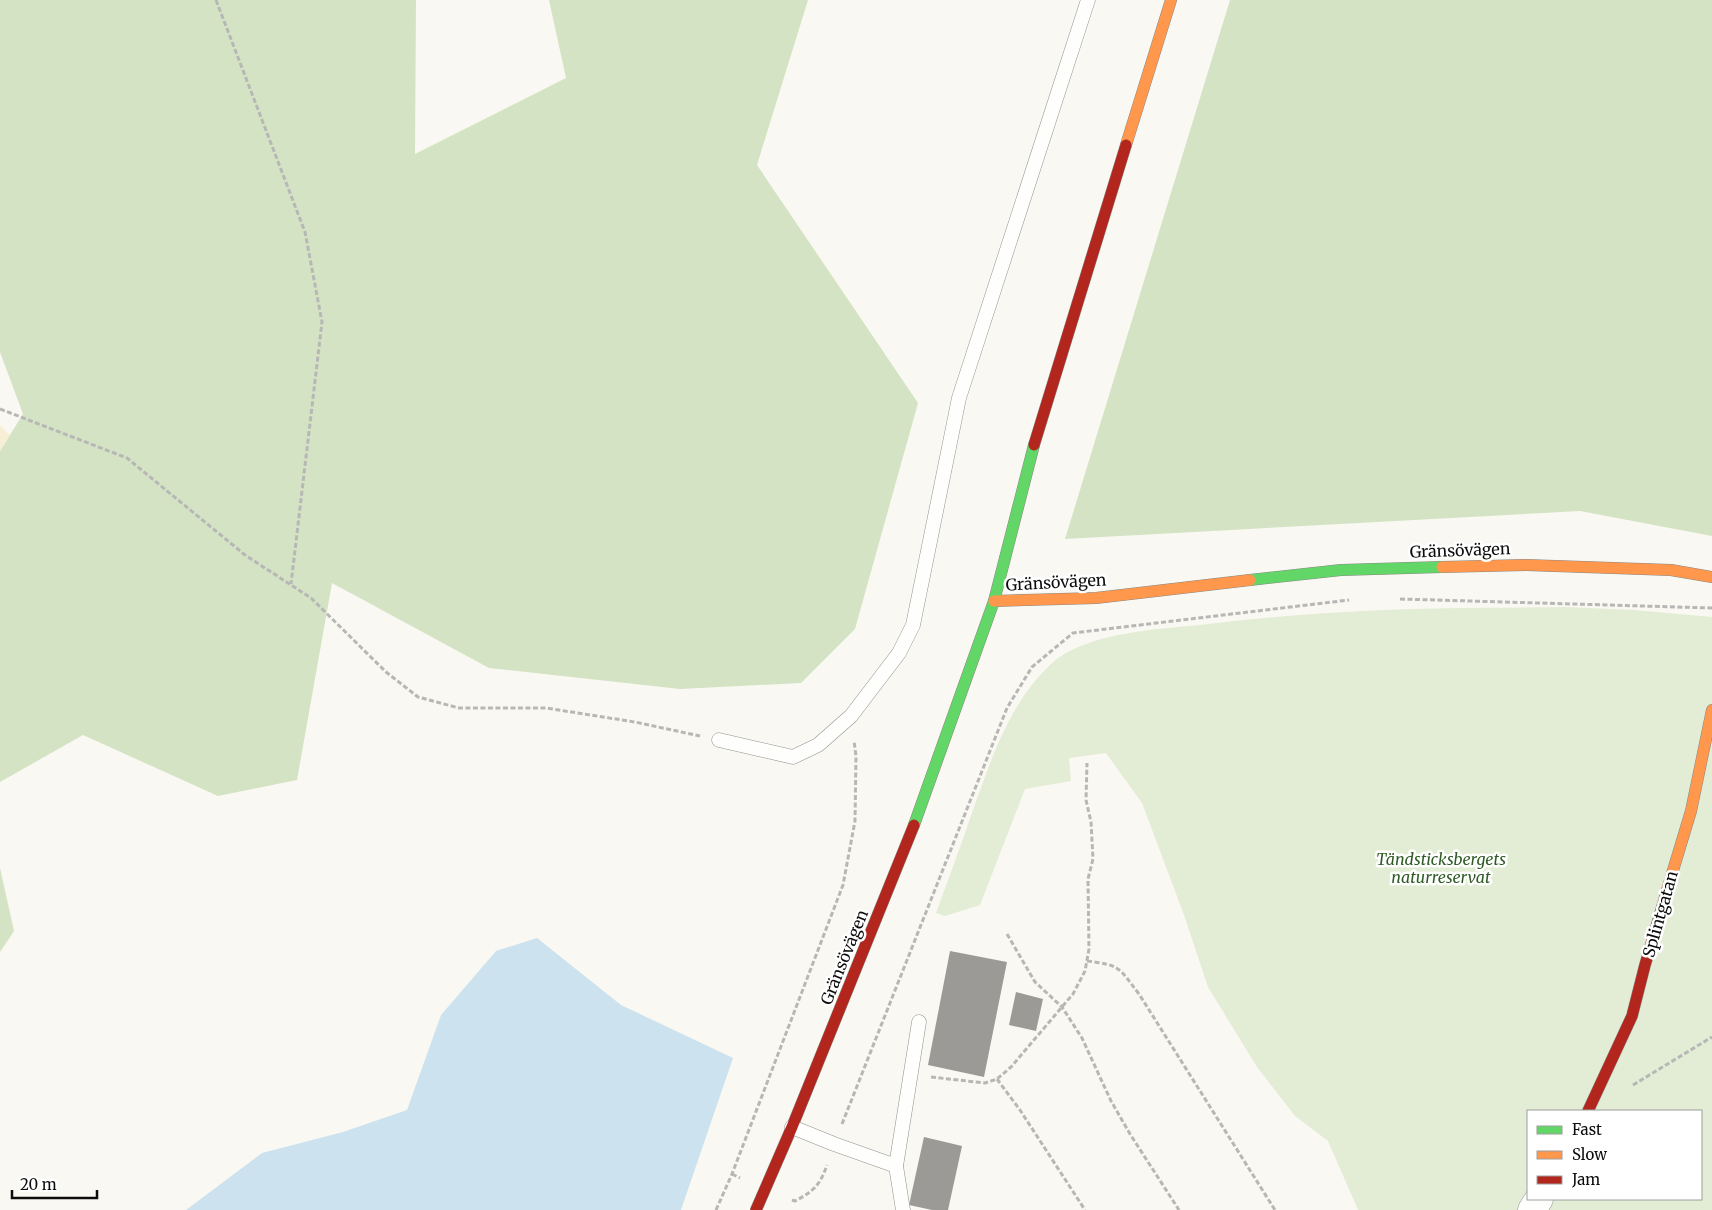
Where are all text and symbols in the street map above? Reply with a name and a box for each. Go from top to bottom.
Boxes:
street label: Gränsövägen [1409,538,1511,562]
street label: Gränsövägen [1005,569,1107,595]
park label: Tändsticksbergets naturreservat [1376,849,1506,887]
street label: Splintgatan [1638,868,1682,960]
street label: Gränsövägen [816,906,872,1007]
legend [1527,1110,1702,1200]
text: Fast [1572,1120,1602,1139]
text: Slow [1572,1145,1607,1164]
scale bar [12,1168,98,1200]
text: Jam [1571,1170,1600,1189]
text: 20 m [20,1175,57,1194]

